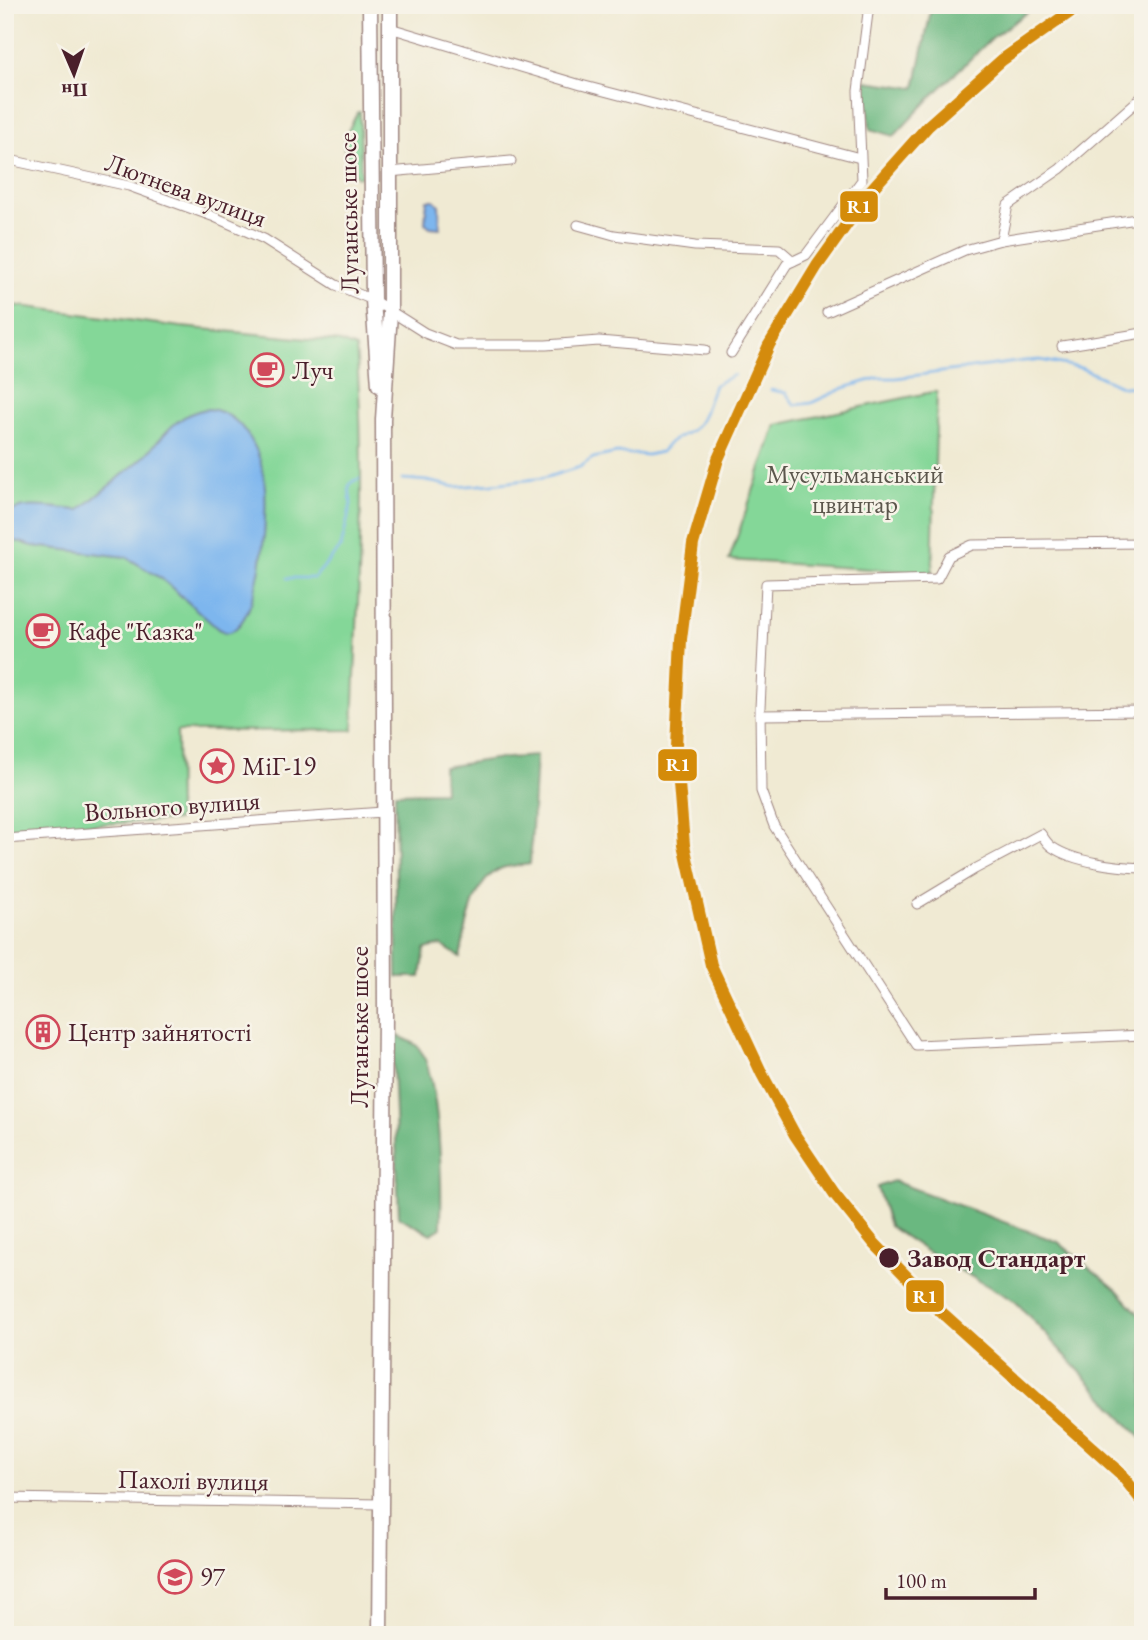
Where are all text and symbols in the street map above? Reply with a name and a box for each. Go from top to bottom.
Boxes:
north arrow [38,38,108,108]
text: Пн [61,78,88,103]
street label: Луганське шосе [330,132,366,294]
street label: Лютнева вулиця [101,145,271,235]
line badge: R1 [839,190,879,223]
text: R1 [847,194,871,219]
cafe icon: Луч [248,351,286,389]
place label: Луч [292,353,334,387]
park label: Мусульманський цвинтар [766,457,944,521]
cafe icon: Кафе "Казка" [24,612,62,650]
place label: Кафе "Казка" [68,614,203,648]
place icon: МіГ-19 [198,747,236,785]
line badge: R1 [657,748,698,782]
place label: МіГ-19 [242,749,317,783]
text: R1 [666,752,690,777]
street label: Вольного вулиця [83,783,261,829]
street label: Луганське шосе [342,946,376,1108]
building icon: Центр зайнятості [24,1013,62,1051]
place label: Центр зайнятості [68,1015,252,1049]
place label: Завод Стандарт [907,1241,1086,1275]
marker: Завод Стандарт [877,1246,901,1270]
line badge: R1 [905,1279,945,1313]
text: R1 [913,1284,937,1309]
street label: Пахолі вулиця [117,1462,269,1498]
scale bar [886,1556,1034,1600]
school or university icon: 97 [156,1558,194,1596]
place label: 97 [200,1560,225,1594]
text: 100 m [896,1567,947,1594]

